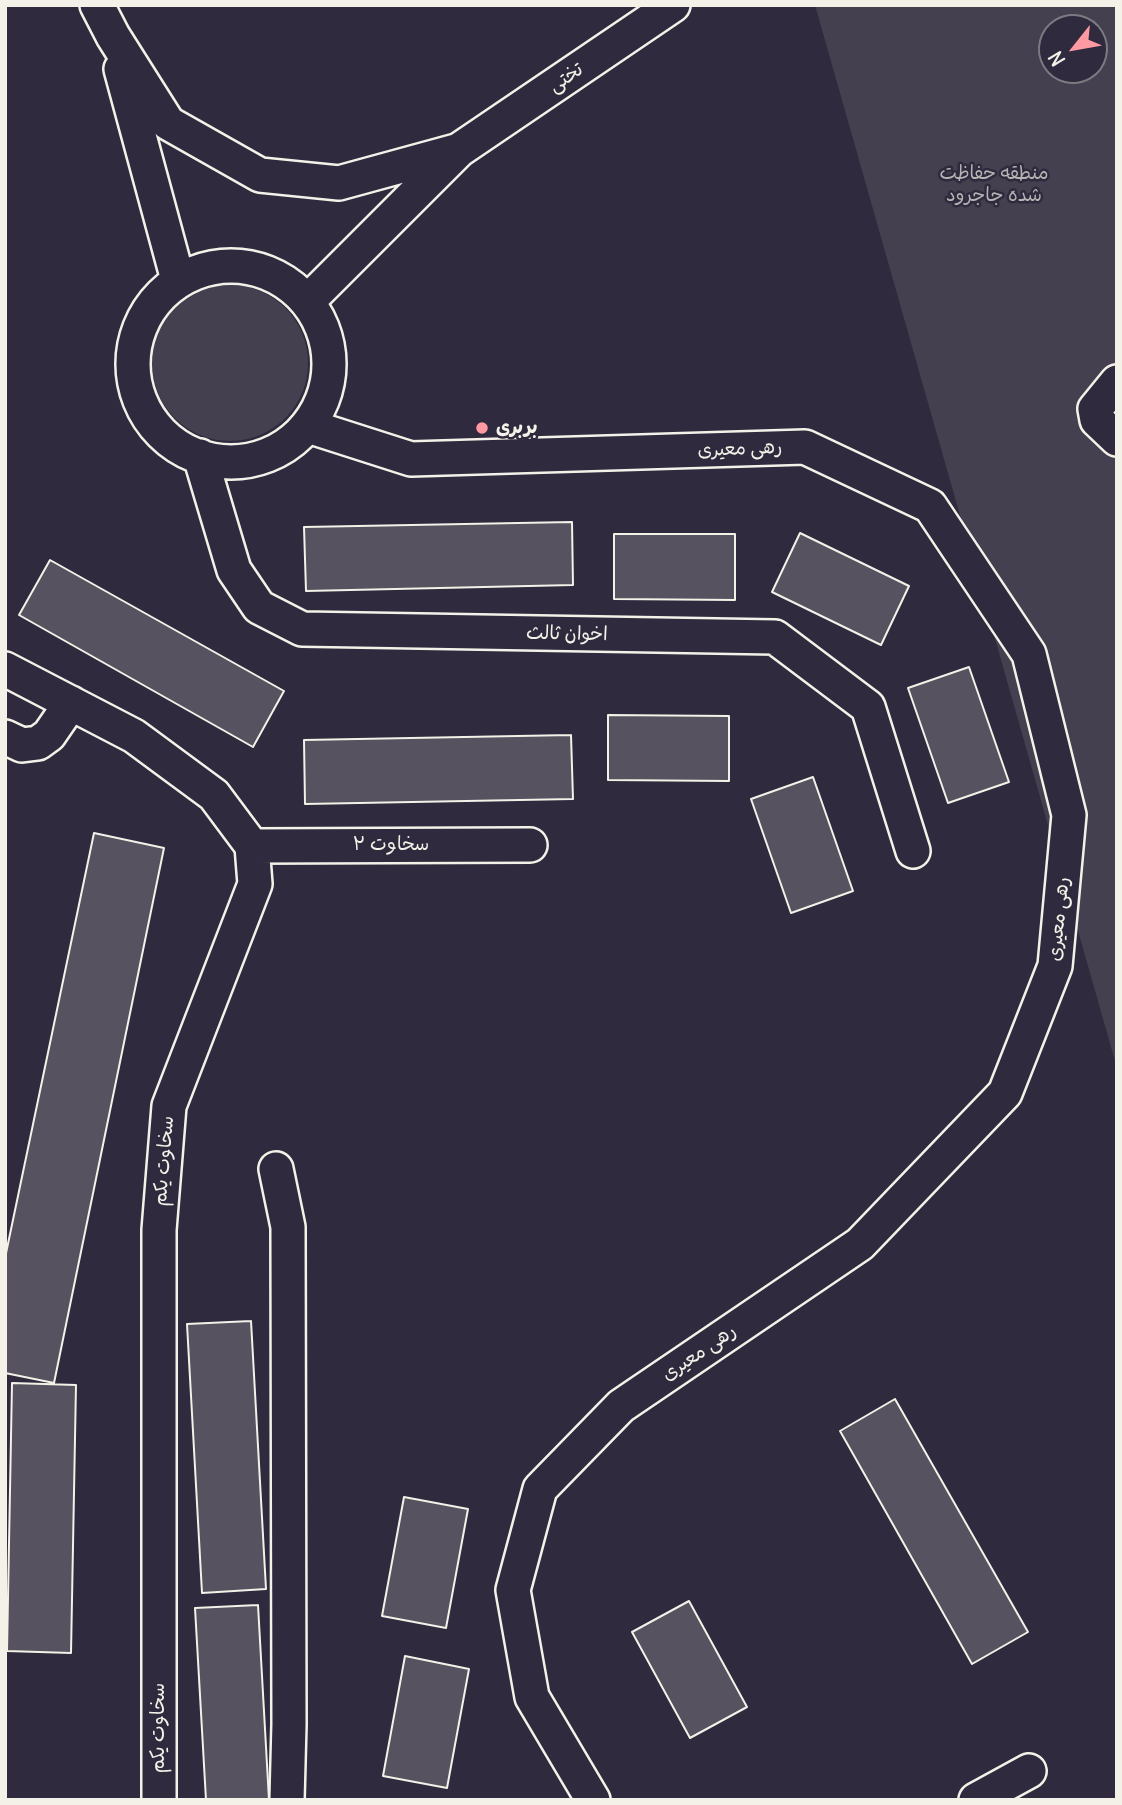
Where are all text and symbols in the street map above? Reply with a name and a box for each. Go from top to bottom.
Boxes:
north arrow [1038,14,1108,84]
text: N [1043,47,1070,71]
street label: تختی [544,58,588,98]
park label: منطقه حفاظت شده جاجرود [939,163,1049,207]
place label: بربری [496,417,537,439]
marker: بربری [474,420,490,436]
street label: رهی معیری [697,436,783,462]
street label: اخوان ثالث [526,622,608,646]
street label: سخاوت ۲ [353,834,429,856]
street label: رهی معیری [1043,876,1075,962]
street label: سخاوت یکم [149,1115,179,1207]
street label: رهی معیری [658,1320,740,1386]
street label: سخاوت یکم [148,1683,170,1773]

